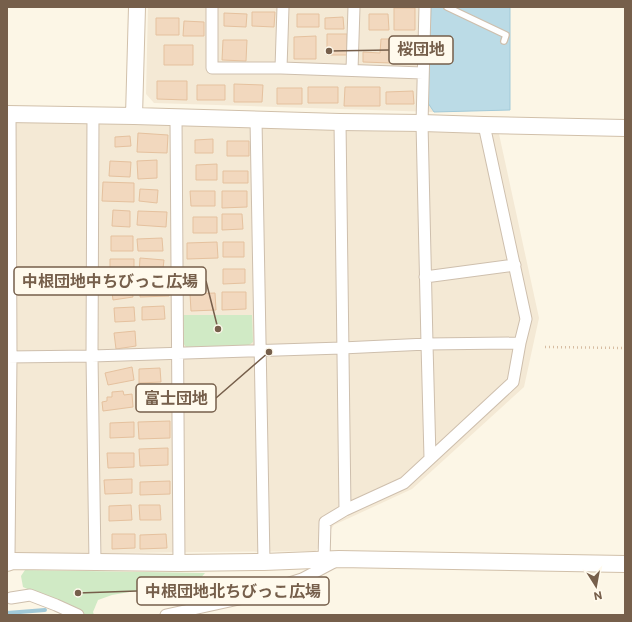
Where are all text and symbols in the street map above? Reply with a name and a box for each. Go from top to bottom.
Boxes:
callout: 桜団地 [389,36,453,64]
text: 桜団地 [397,39,445,58]
callout: 中根団地中ちびっこ広場 [14,267,206,295]
text: 中根団地中ちびっこ広場 [22,271,198,290]
callout: 富士団地 [136,384,216,412]
text: 富士団地 [144,388,208,407]
north arrow [576,566,616,606]
callout: 中根団地北ちびっこ広場 [137,577,329,605]
text: 中根団地北ちびっこ広場 [145,581,321,600]
text: N [593,589,603,603]

